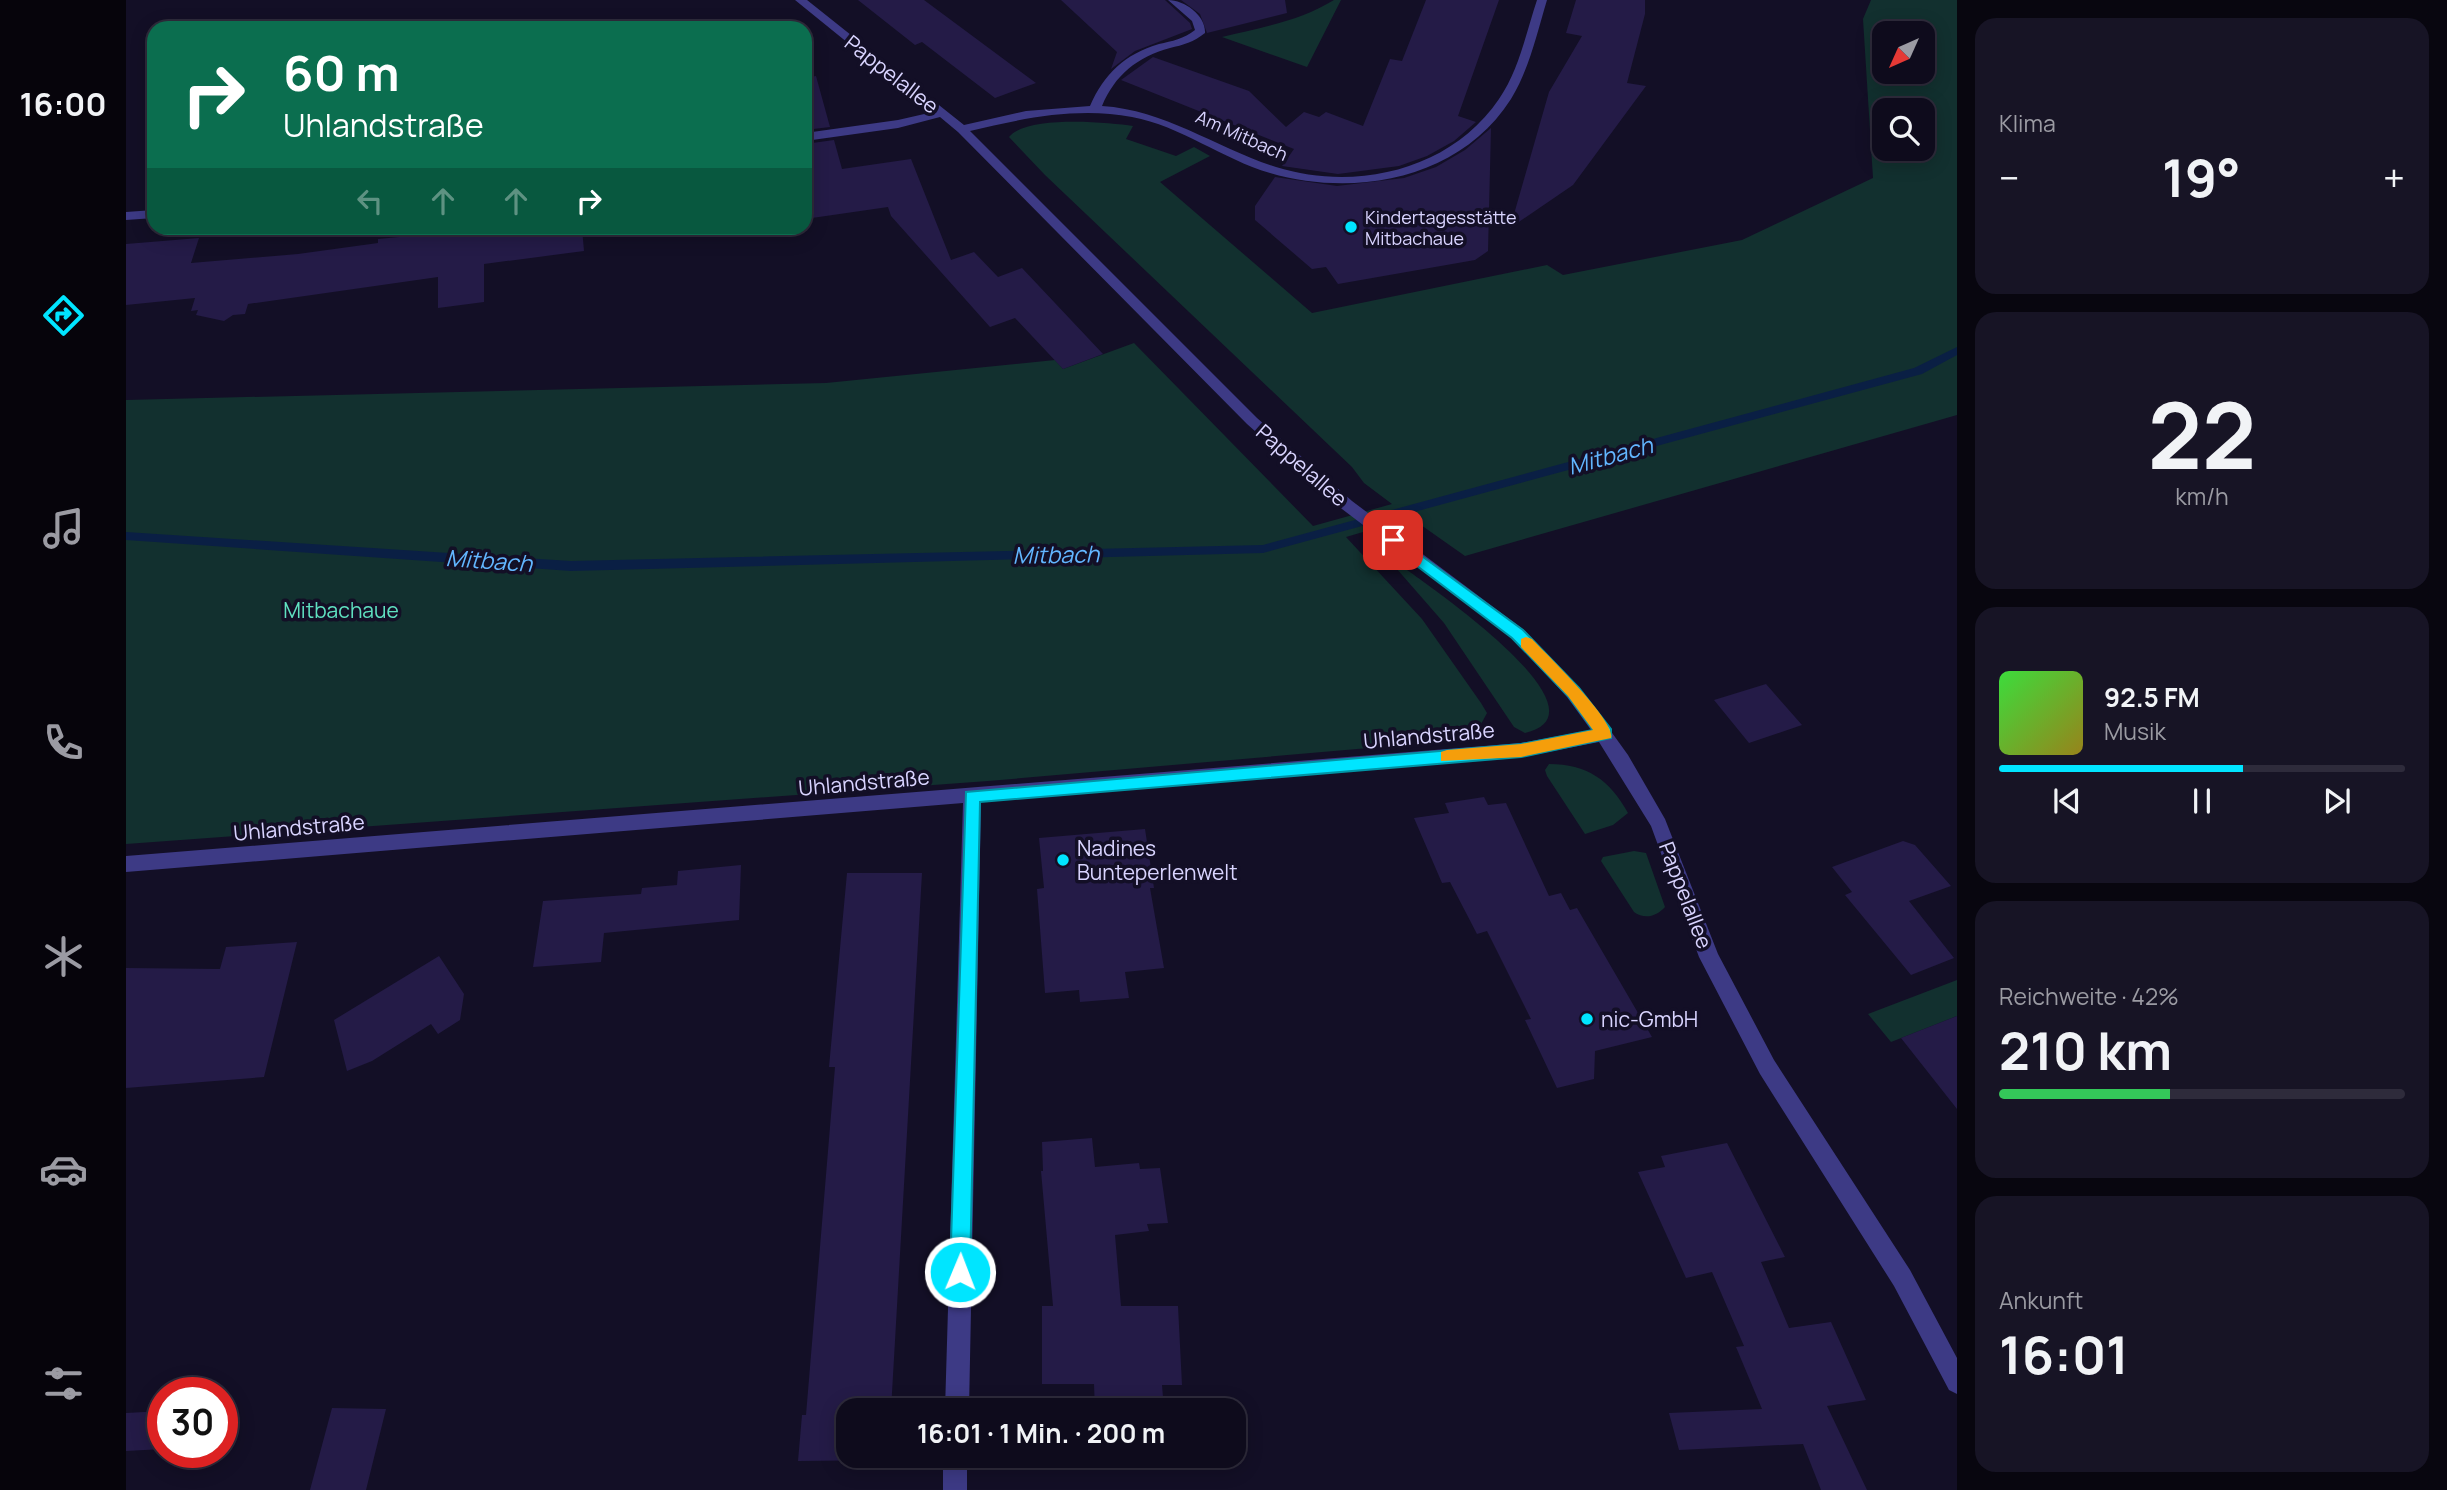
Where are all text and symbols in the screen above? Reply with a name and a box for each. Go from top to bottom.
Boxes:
north arrow [1872,21,1936,84]
map controls [1872,21,1935,161]
street label: Pappelallee [839,29,945,119]
text: 60 m [283,39,400,106]
icon: right [168,49,259,140]
text: 16:00 [20,82,106,126]
button: search [1872,98,1935,161]
text: Uhlandstraße [283,103,484,147]
street label: Am Mitbach [1192,104,1292,166]
text: Klima [1999,107,2056,139]
text: 19° [2162,142,2241,213]
text: − [1999,151,2020,203]
text: + [2383,151,2405,203]
icon: left [351,182,389,220]
icon: ahead [424,182,462,220]
icon: ahead [497,182,535,220]
icon: right [570,182,608,220]
place label: Kindertagesstätte Mitbachaue [1365,205,1517,250]
marker: Kindertagesstätte Mitbachaue [1343,219,1359,235]
icon: directions [39,291,88,340]
text: 22 [2148,372,2256,496]
street label: Pappelallee [1251,418,1353,512]
water label: Mitbach [1564,428,1657,482]
text: km/h [2175,480,2229,512]
icon: music [39,504,88,553]
pin [1363,510,1423,570]
icon: arrive [1374,521,1412,559]
water label: Mitbach [1012,537,1101,571]
water label: Mitbach [445,541,535,579]
park label: Mitbachaue [283,596,399,624]
text: 92.5 FM [2104,679,2200,715]
street label: Uhlandstraße [1362,715,1496,755]
text: Musik [2104,715,2166,747]
icon: phone [39,718,88,767]
street label: Uhlandstraße [797,762,931,802]
icon: previous [2048,782,2086,820]
icon: pause [2183,782,2221,820]
icon: next [2318,782,2356,820]
street label: Uhlandstraße [232,807,366,847]
place label: Nadines Bunteperlenwelt [1077,834,1238,886]
street label: Pappelallee [1653,838,1719,952]
marker: Nadines Bunteperlenwelt [1055,852,1071,868]
icon: climate [39,932,88,981]
text: Reichweite · 42% [1999,980,2179,1012]
place label: nic-GmbH [1601,1005,1698,1033]
marker: nic-GmbH [1579,1011,1595,1027]
text: 210 km [1999,1015,2172,1086]
icon: car [39,1145,88,1194]
position arrow [923,1235,997,1309]
text: Ankunft [1999,1284,2083,1316]
text: 16:01 [1999,1319,2129,1390]
icon: filters [39,1359,88,1408]
speed limit sign: 30 [147,1377,238,1468]
text: 16:01 · 1 Min. · 200 m [917,1415,1165,1451]

